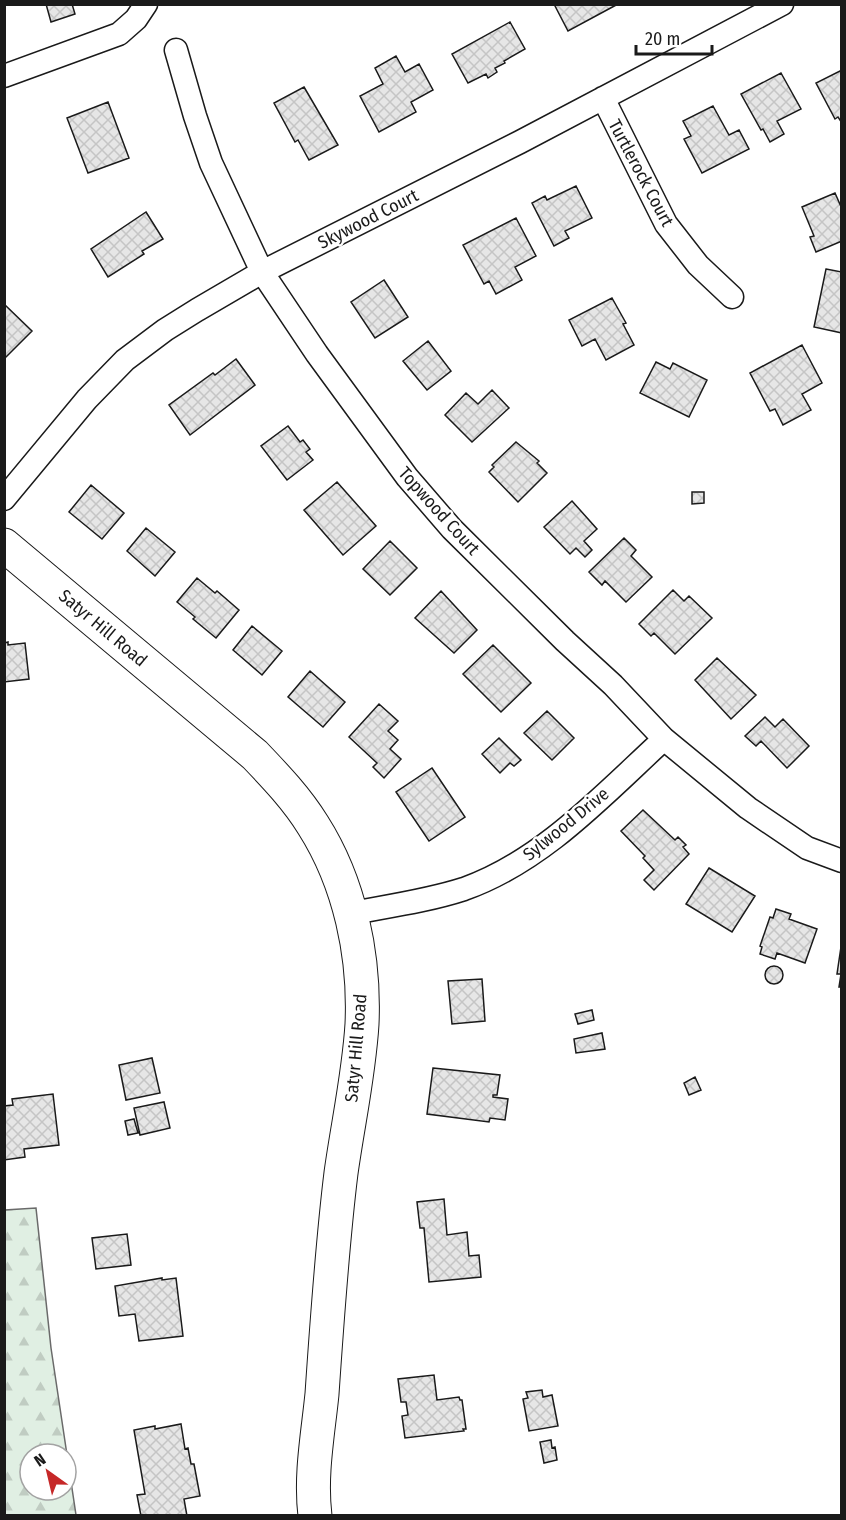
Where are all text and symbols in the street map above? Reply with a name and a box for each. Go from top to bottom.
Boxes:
scale bar [636,18,712,56]
text: 20 m [645,28,680,50]
street label: Turtlerock Court [604,116,678,230]
street label: Skywood Court [314,184,422,254]
street label: Topwood Court [394,462,484,560]
street label: Satyr Hill Road [54,585,152,671]
street label: Sylwood Drive [519,783,614,865]
street label: Satyr Hill Road [340,993,372,1103]
north arrow [18,1442,78,1502]
text: N [31,1449,49,1471]

